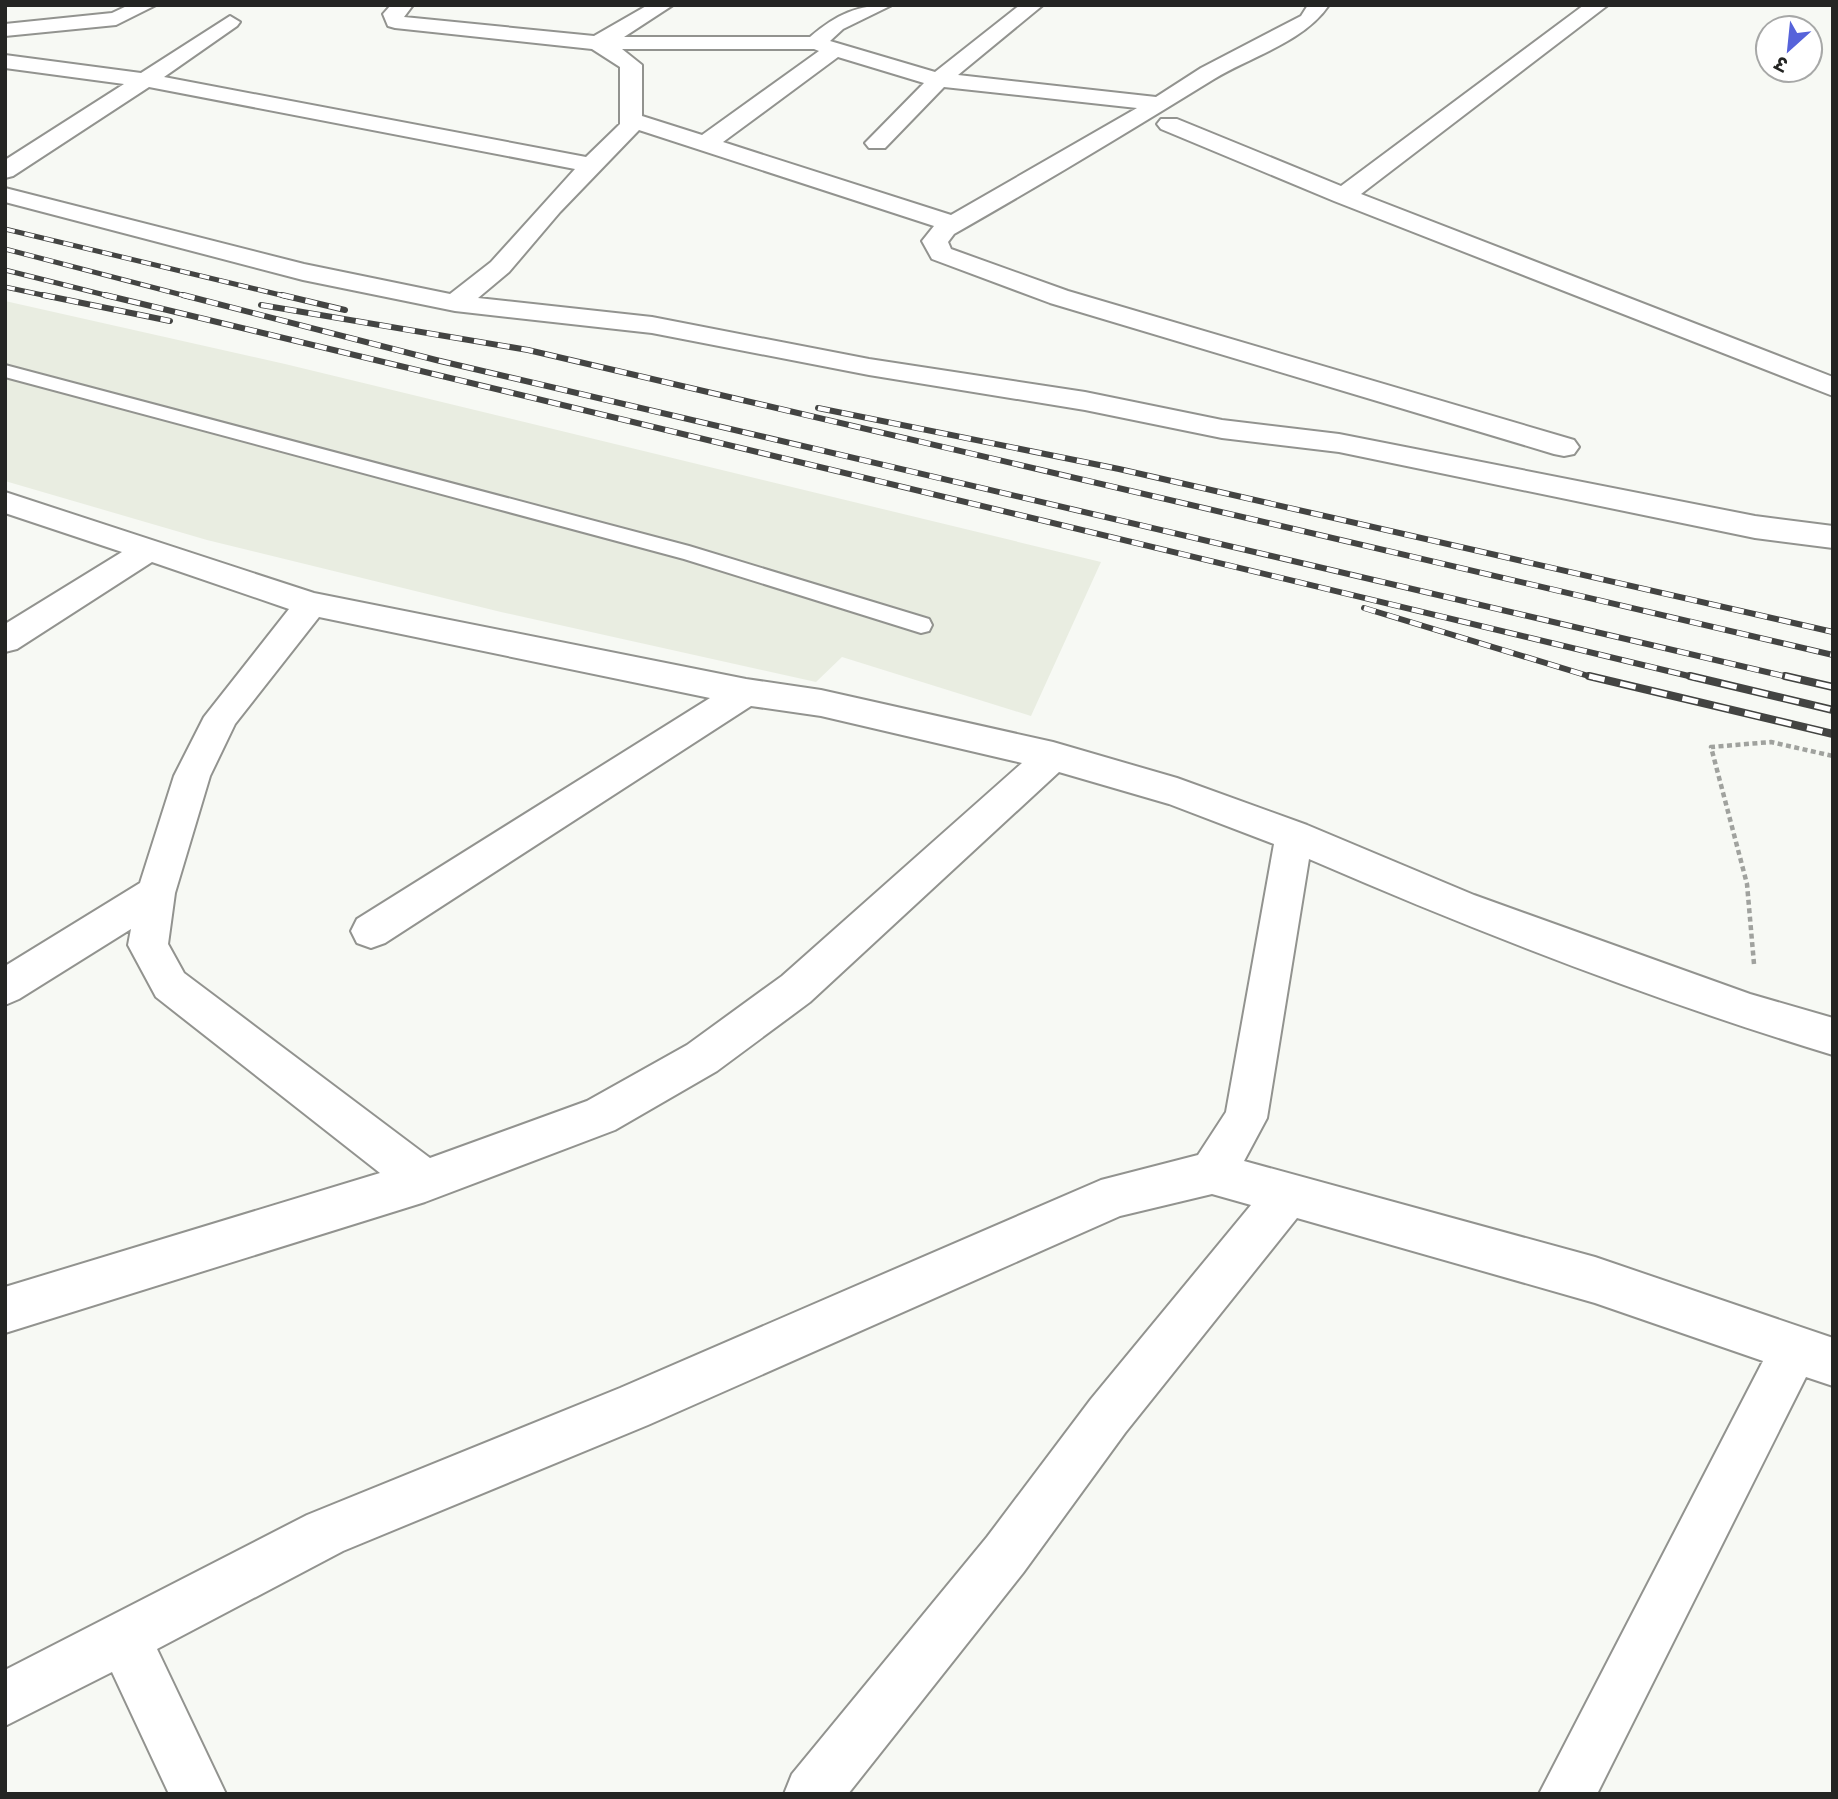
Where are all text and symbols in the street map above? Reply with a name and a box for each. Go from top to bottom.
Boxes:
north arrow [1754,14,1824,84]
text: उ [1769,49,1793,79]

